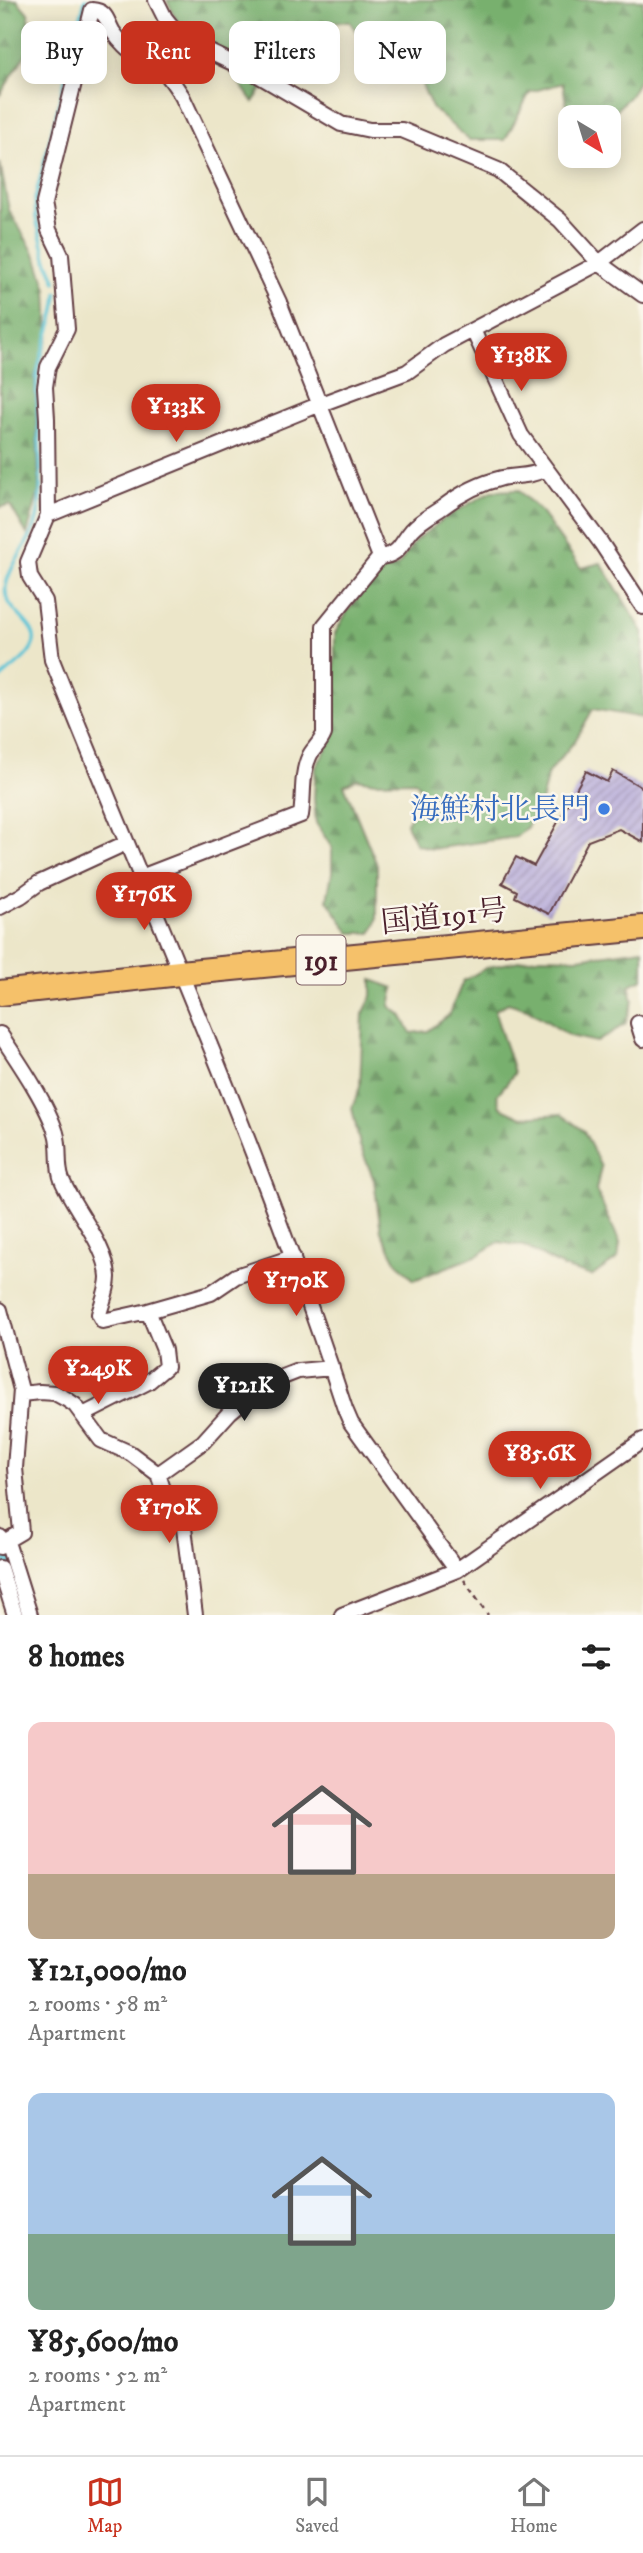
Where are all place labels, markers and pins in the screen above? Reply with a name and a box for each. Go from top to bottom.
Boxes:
pin: ¥138K [472,334,570,393]
pin: ¥133K [127,384,225,444]
place label: 海鮮村北長門 [410,792,590,829]
marker: 海鮮村北長門 [596,801,612,817]
pin: ¥176K [95,872,193,932]
pin: ¥170K [247,1258,345,1318]
pin: ¥249K [49,1346,147,1406]
pin: ¥121K [195,1364,293,1423]
pin: ¥85.6K [483,1432,597,1491]
pin: ¥170K [120,1486,218,1545]

